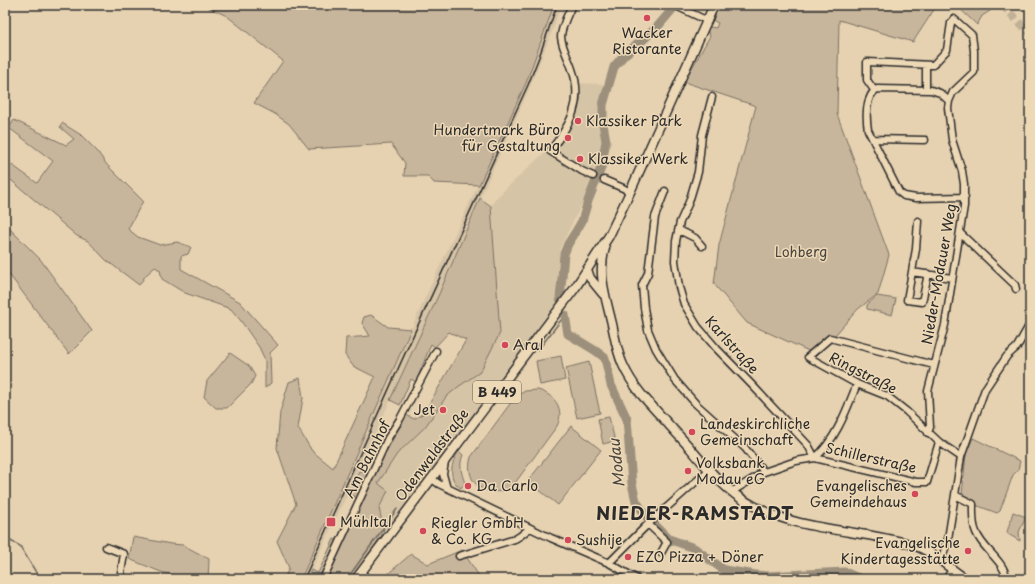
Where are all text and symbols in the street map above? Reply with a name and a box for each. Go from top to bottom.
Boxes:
marker: Wacker Ristorante [642,13,652,23]
place label: Wacker Ristorante [612,22,682,59]
place label: Klassiker Park [586,110,683,131]
marker: Klassiker Park [573,116,583,126]
place label: Hundertmark Büro für Gestaltung [433,119,560,156]
marker: Hundertmark Büro für Gestaltung [563,133,573,143]
place label: Klassiker Werk [588,148,689,169]
marker: Klassiker Werk [575,154,585,164]
street label: Nieder-Modauer Weg [916,202,961,346]
park label: Lohberg [775,241,827,262]
street label: Karlstraße [701,311,764,378]
place label: Aral [513,334,543,355]
marker: Aral [500,340,510,350]
street label: Ringstraße [825,346,901,399]
road number: B 449 [473,381,521,403]
place label: Jet [414,399,435,420]
street label: Odenwaldstraße [390,404,473,505]
marker: Jet [438,405,448,415]
place label: Landeskirchliche Gemeinschaft [700,413,810,450]
street label: Am Bahnhof [338,415,396,501]
marker: Landeskirchliche Gemeinschaft [687,427,697,437]
water label: Modau [601,436,629,489]
street label: Schillerstraße [824,437,919,478]
place label: Volksbank Modau eG [696,452,765,489]
marker: Volksbank Modau eG [683,466,693,476]
place label: Da Carlo [476,475,538,496]
place label: Evangelisches Gemeindehaus [810,475,907,512]
marker: Da Carlo [463,481,473,491]
marker: Evangelisches Gemeindehaus [910,489,920,499]
district label: NIEDER-RAMSTADT [596,499,794,526]
place label: Mühltal [340,511,392,532]
place label: Riegler GmbH & Co. KG [431,512,524,549]
marker: Mühltal [325,516,337,528]
marker: Riegler GmbH & Co. KG [418,526,428,536]
place label: Sushije [576,529,622,550]
place label: Evangelische Kindertagesstätte [840,532,960,569]
marker: Sushije [563,535,573,545]
place label: EZO Pizza + Döner [636,546,764,567]
marker: Evangelische Kindertagesstätte [963,546,973,556]
marker: EZO Pizza + Döner [623,552,633,562]

